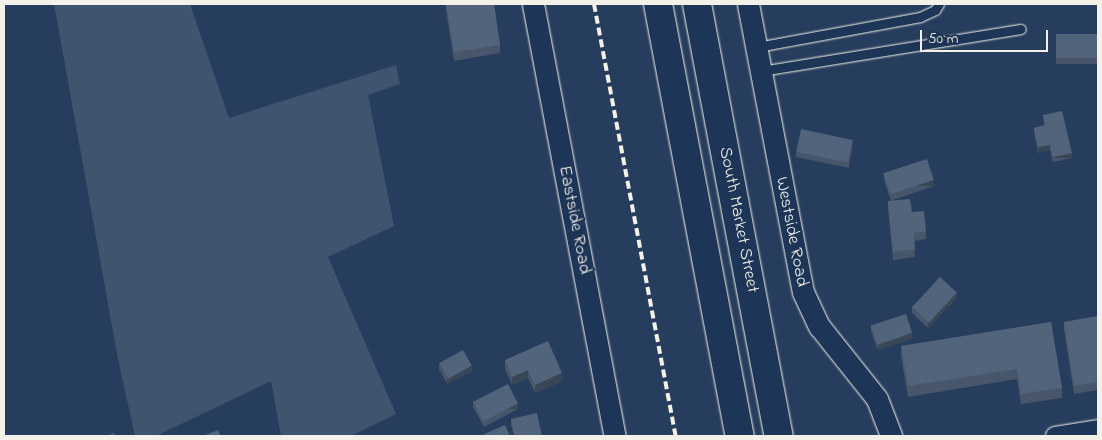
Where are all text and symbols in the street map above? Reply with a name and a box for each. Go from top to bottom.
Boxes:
scale bar [922,20,1050,52]
text: 50 m [928,28,958,50]
street label: South Market Street [713,145,763,295]
street label: Eastside Road [553,164,595,276]
street label: Westside Road [770,175,812,289]

